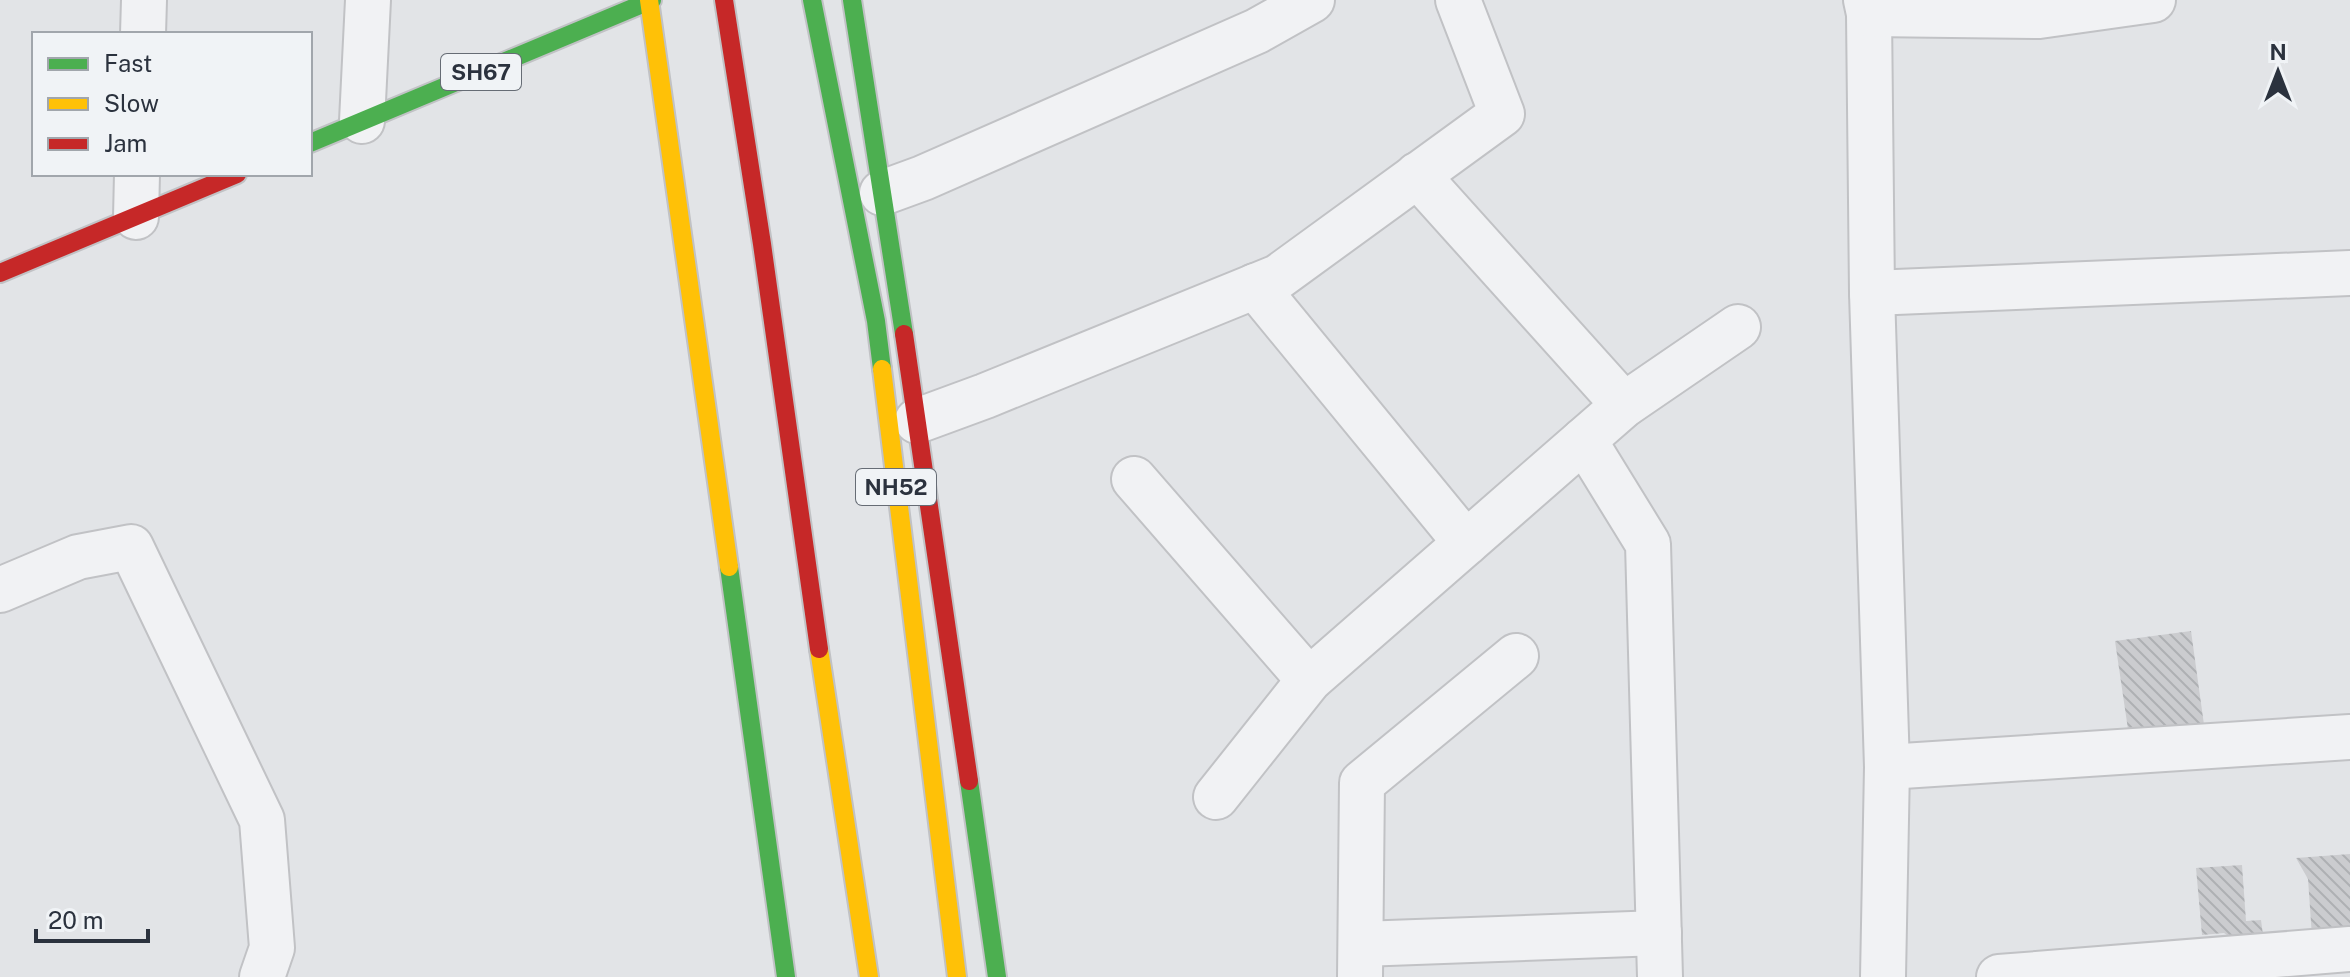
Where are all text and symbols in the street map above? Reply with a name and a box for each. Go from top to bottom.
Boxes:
legend [32,32,312,176]
north arrow [2238,32,2318,112]
text: N [2269,39,2287,65]
text: Fast [104,49,152,77]
road number: SH67 [441,54,521,90]
text: Slow [104,89,159,117]
text: Jam [104,129,147,157]
road number: NH52 [856,469,936,505]
scale bar [36,893,148,943]
text: 20 m [48,906,104,934]

